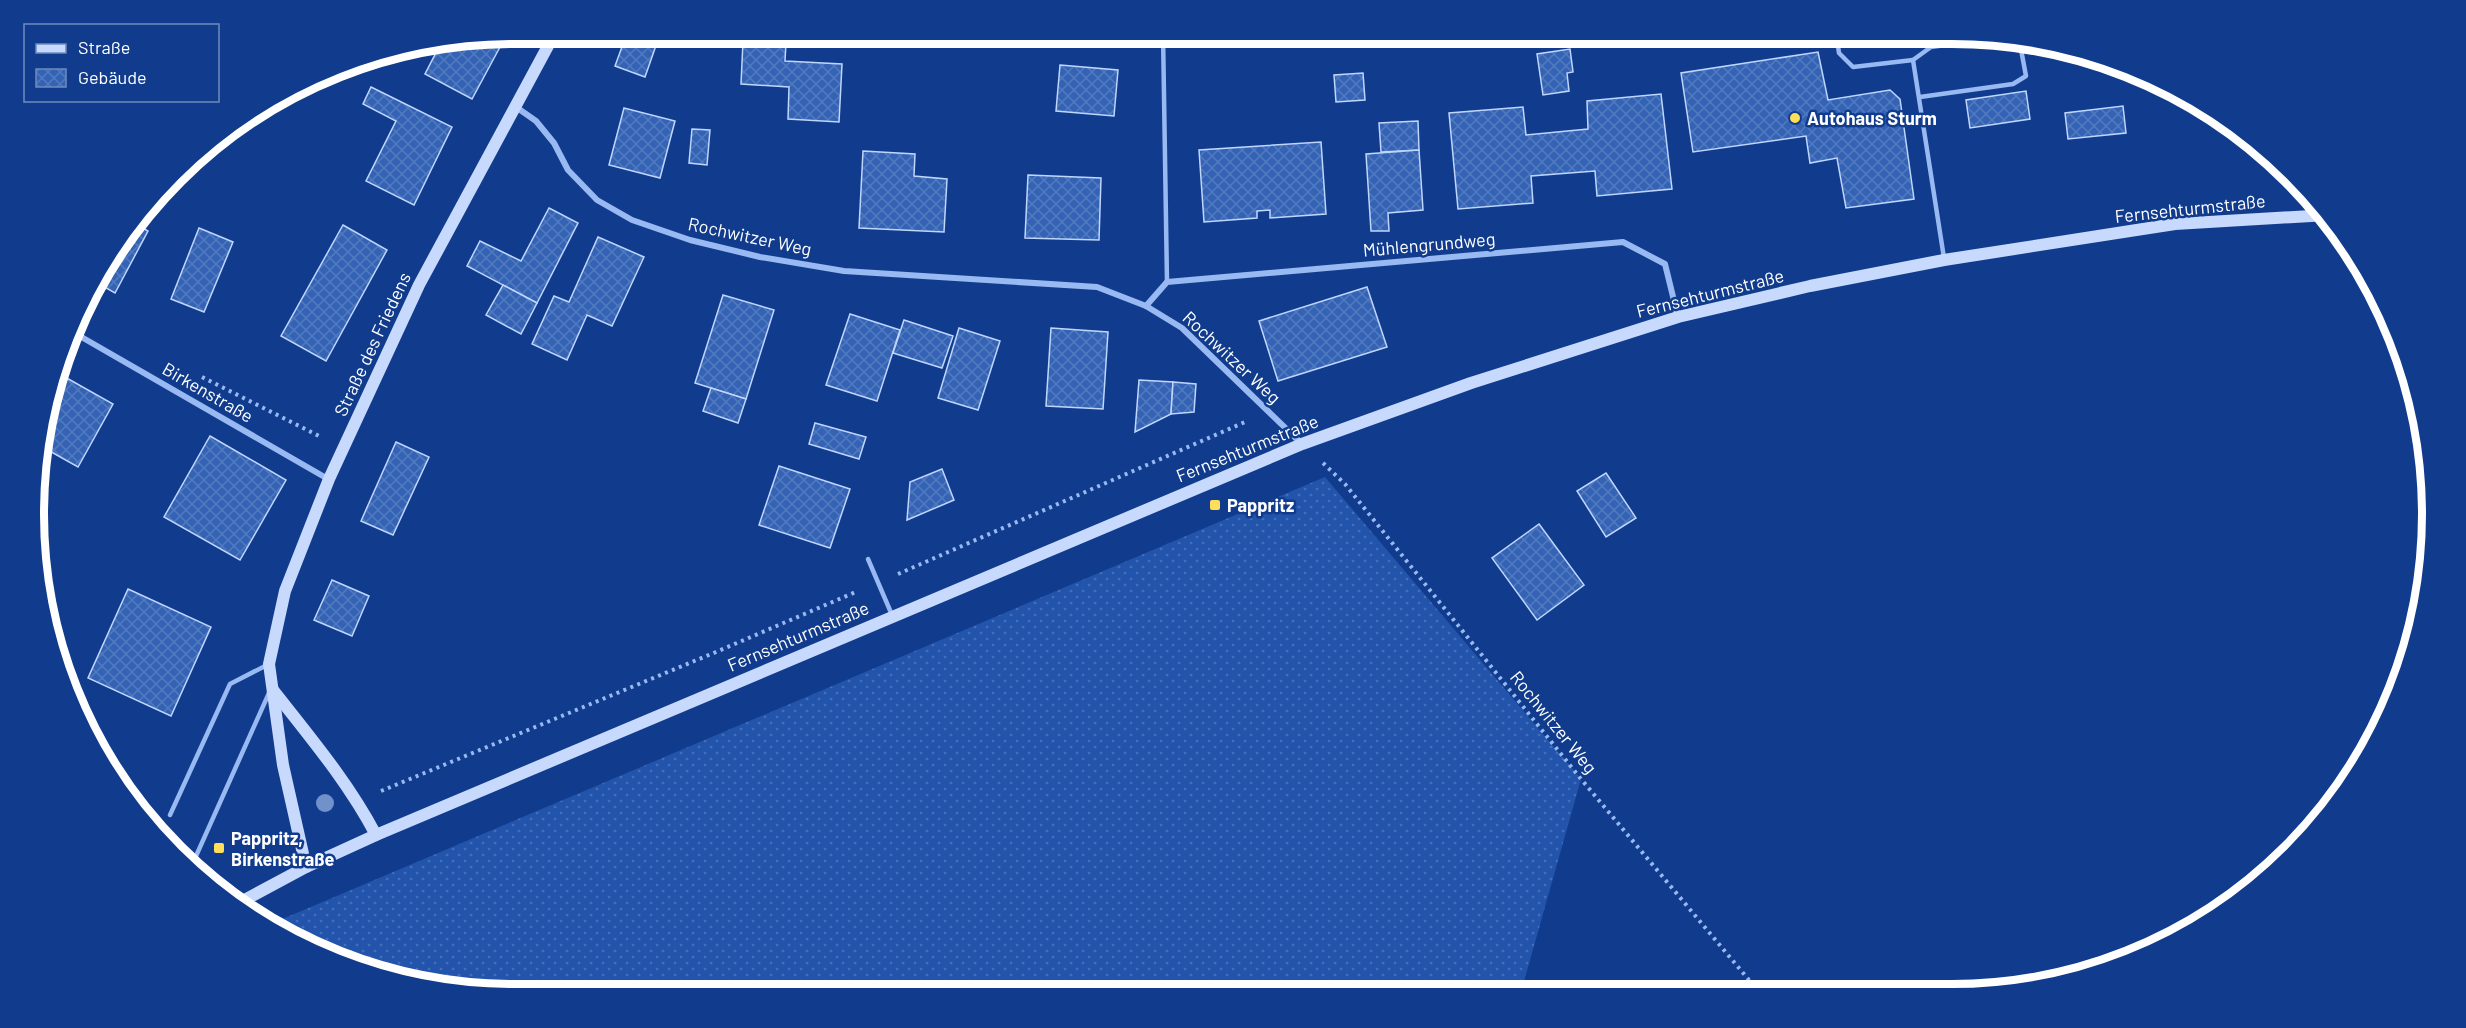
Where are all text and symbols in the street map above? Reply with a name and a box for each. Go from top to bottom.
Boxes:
legend [24,24,219,102]
text: Straße [78,36,130,58]
text: Gebäude [78,66,147,88]
place label: Autohaus Sturm [1807,107,1937,129]
marker: Autohaus Sturm [1788,111,1802,125]
street label: Fernsehturmstraße [2114,189,2266,227]
street label: Rochwitzer Weg [686,212,814,260]
street label: Mühlengrundweg [1362,227,1496,261]
street label: Fernsehturmstraße [1634,264,1786,322]
street label: Straße des Friedens [329,269,415,419]
street label: Rochwitzer Weg [1179,306,1285,408]
street label: Birkenstraße [159,357,257,427]
street label: Fernsehturmstraße [1173,409,1321,487]
place label: Pappritz [1227,494,1294,516]
marker: Pappritz [1208,498,1222,512]
street label: Fernsehturmstraße [724,596,872,676]
street label: Rochwitzer Weg [1506,666,1602,778]
place label: Pappritz, Birkenstraße [231,827,335,870]
marker: Pappritz, Birkenstraße [212,841,226,855]

